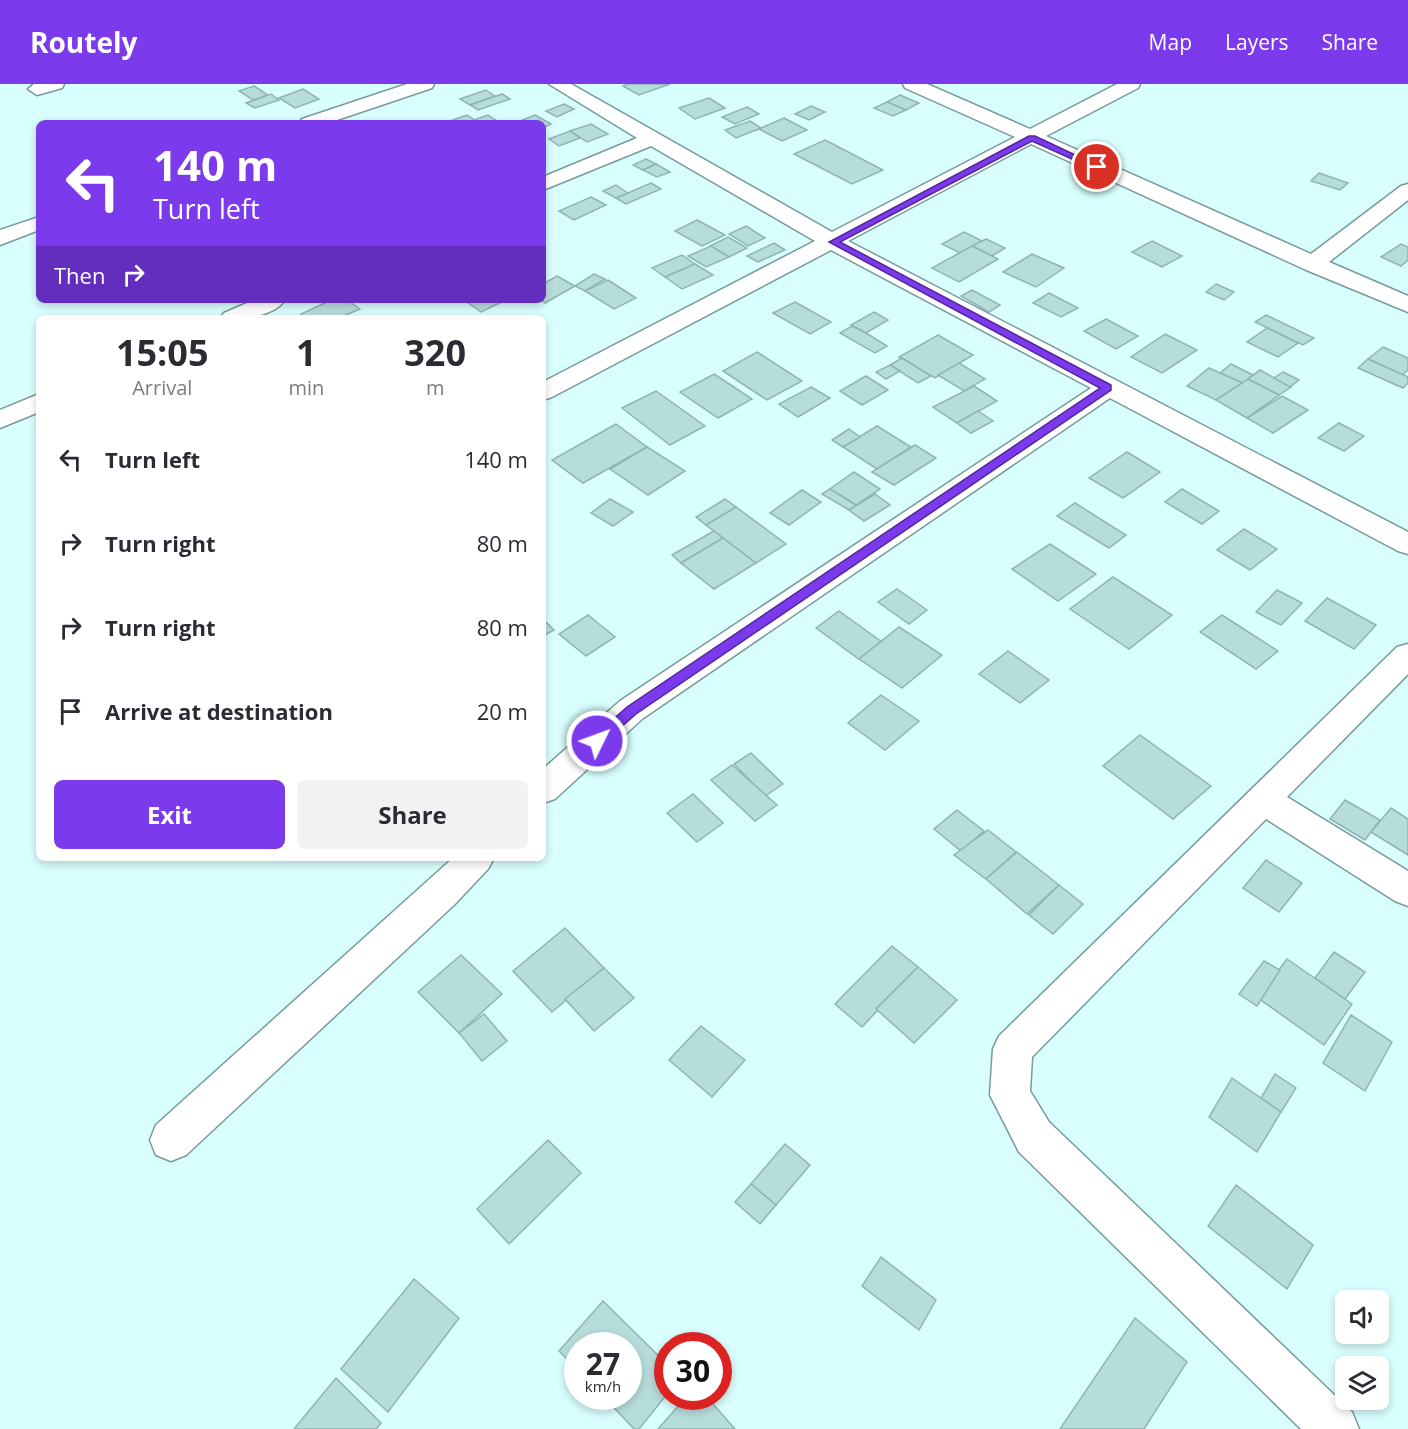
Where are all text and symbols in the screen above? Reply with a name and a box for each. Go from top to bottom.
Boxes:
text: Routely [30,23,137,61]
text: Map [1149,28,1192,56]
text: Layers [1225,28,1289,56]
text: Share [1322,28,1378,56]
text: 140 m [153,136,277,193]
pin [1071,141,1122,192]
icon: left [54,144,132,222]
icon: arrive [1080,150,1113,183]
text: Turn left [153,190,260,227]
icon: right [117,258,150,291]
text: Then [54,260,105,290]
text: 15:05 [116,328,209,377]
text: 1 [296,328,317,377]
text: 320 [404,328,466,377]
text: Arrival [132,374,192,401]
text: min [288,374,324,401]
text: m [426,374,444,401]
icon: left [54,443,87,476]
text: Turn left [105,444,200,474]
text: 140 m [464,444,528,474]
icon: right [54,527,87,560]
text: Turn right [105,528,216,558]
text: 80 m [477,528,528,558]
icon: right [54,611,87,644]
text: Turn right [105,612,216,642]
text: 80 m [477,612,528,642]
icon: arrive [54,695,87,728]
text: Arrive at destination [105,696,333,726]
text: 20 m [477,696,528,726]
position arrow [565,709,629,773]
button: Exit [54,780,285,849]
button: Share [297,780,528,849]
map controls [1335,1290,1389,1410]
button: sound [1335,1290,1389,1344]
speed limit sign: 30 [654,1332,732,1410]
text: 27 [586,1343,620,1384]
button: layers [1335,1356,1389,1410]
text: km/h [585,1376,621,1396]

